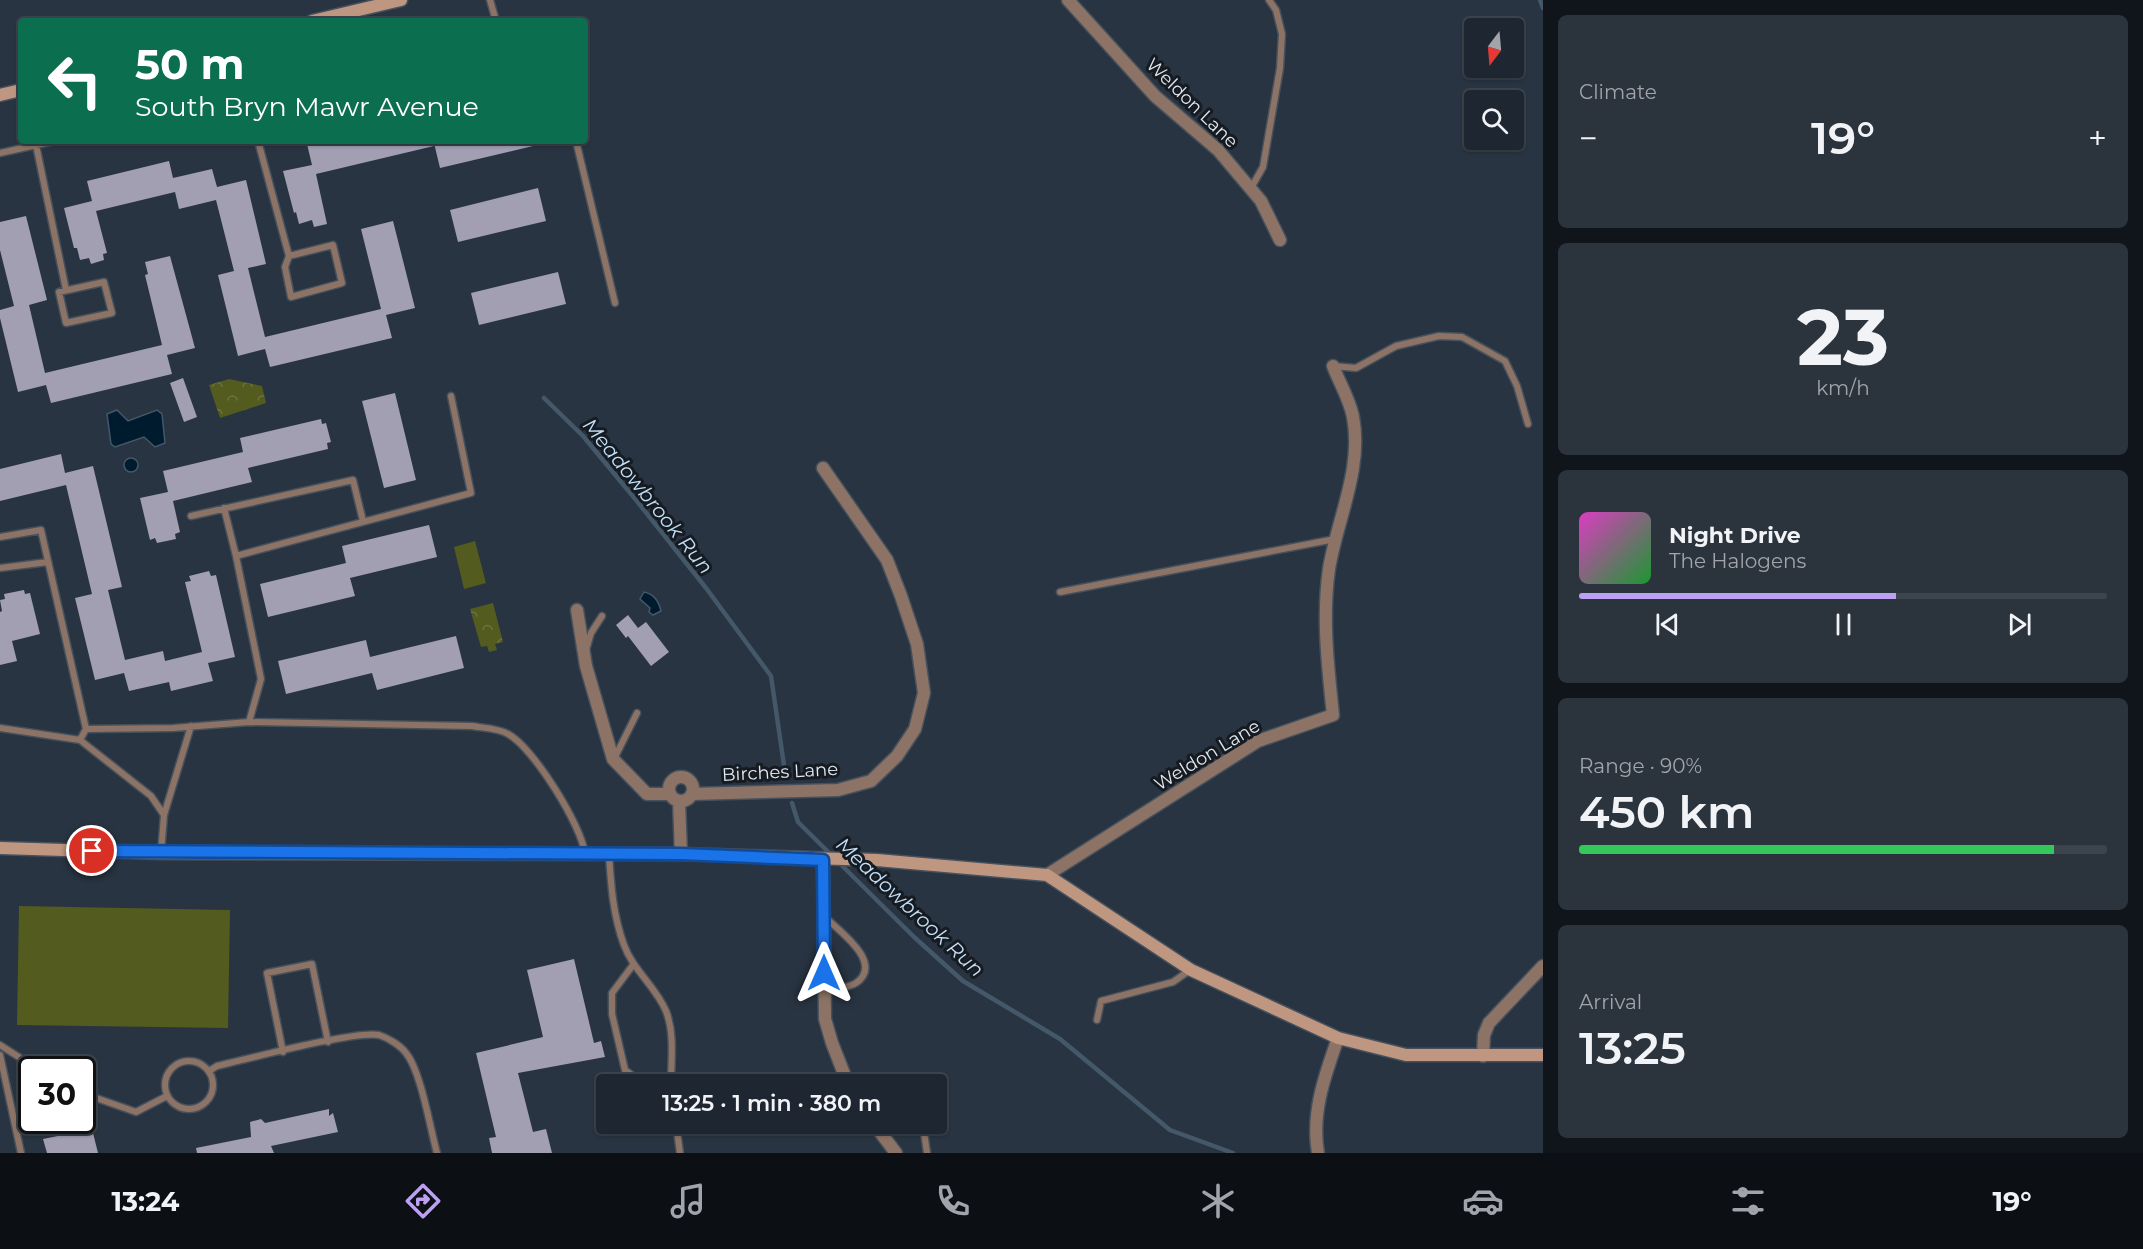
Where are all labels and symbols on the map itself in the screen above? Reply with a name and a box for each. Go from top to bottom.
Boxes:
north arrow [1464,18,1524,78]
street label: Weldon Lane [1141,54,1243,152]
water label: Meadowbrook Run [578,413,718,579]
street label: Weldon Lane [1150,715,1264,795]
street label: Birches Lane [721,758,839,786]
pin [66,825,117,876]
water label: Meadowbrook Run [831,832,989,982]
position arrow [792,941,856,1005]
speed limit sign: 30 [18,1056,96,1134]

